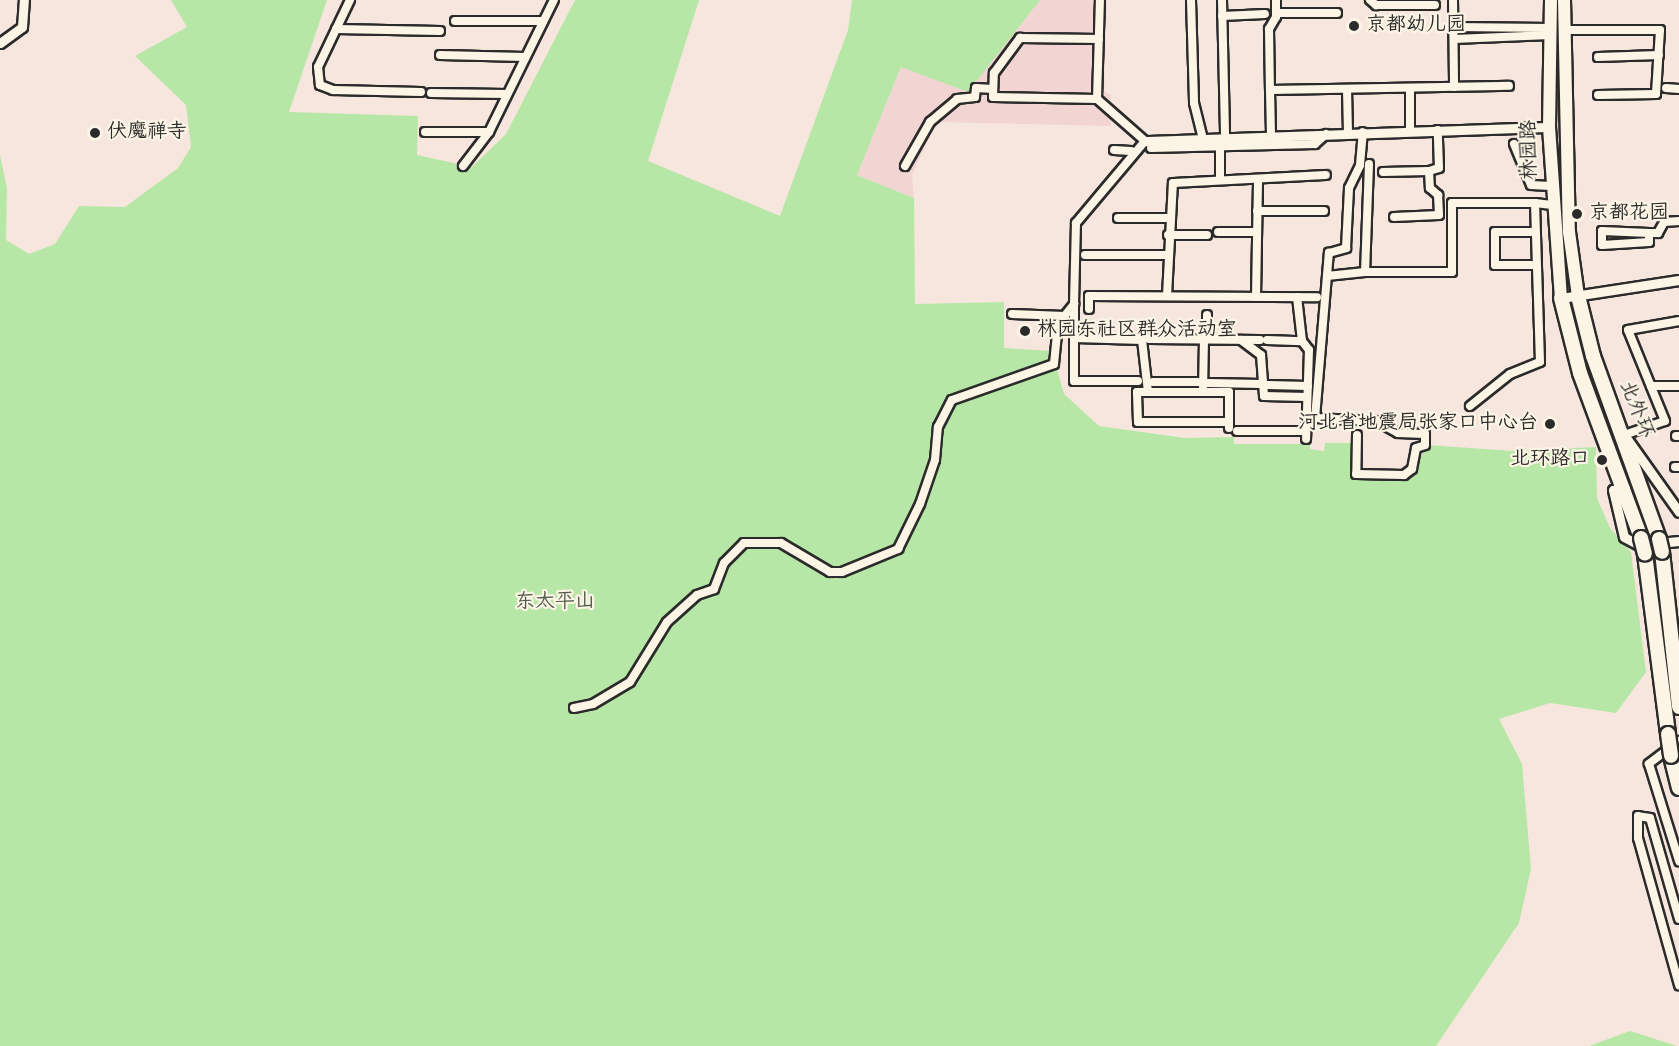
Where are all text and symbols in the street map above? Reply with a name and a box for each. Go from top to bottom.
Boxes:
place label: 京都幼儿园 [1366,14,1466,38]
marker: 京都幼儿园 [1347,19,1361,33]
street label: 林园路 [1518,120,1544,180]
place label: 伏魔禅寺 [107,121,187,145]
marker: 伏魔禅寺 [88,126,102,140]
place label: 京都花园 [1589,202,1669,226]
marker: 京都花园 [1570,207,1584,221]
place label: 林园东社区群众活动室 [1037,319,1237,343]
marker: 林园东社区群众活动室 [1018,324,1032,338]
street label: 北外环 [1613,378,1657,442]
place label: 河北省地震局张家口中心台 [1298,412,1538,436]
marker: 河北省地震局张家口中心台 [1543,417,1557,431]
place label: 北环路口 [1510,448,1590,472]
marker: 北环路口 [1595,453,1609,467]
park label: 东太平山 [515,591,595,615]

